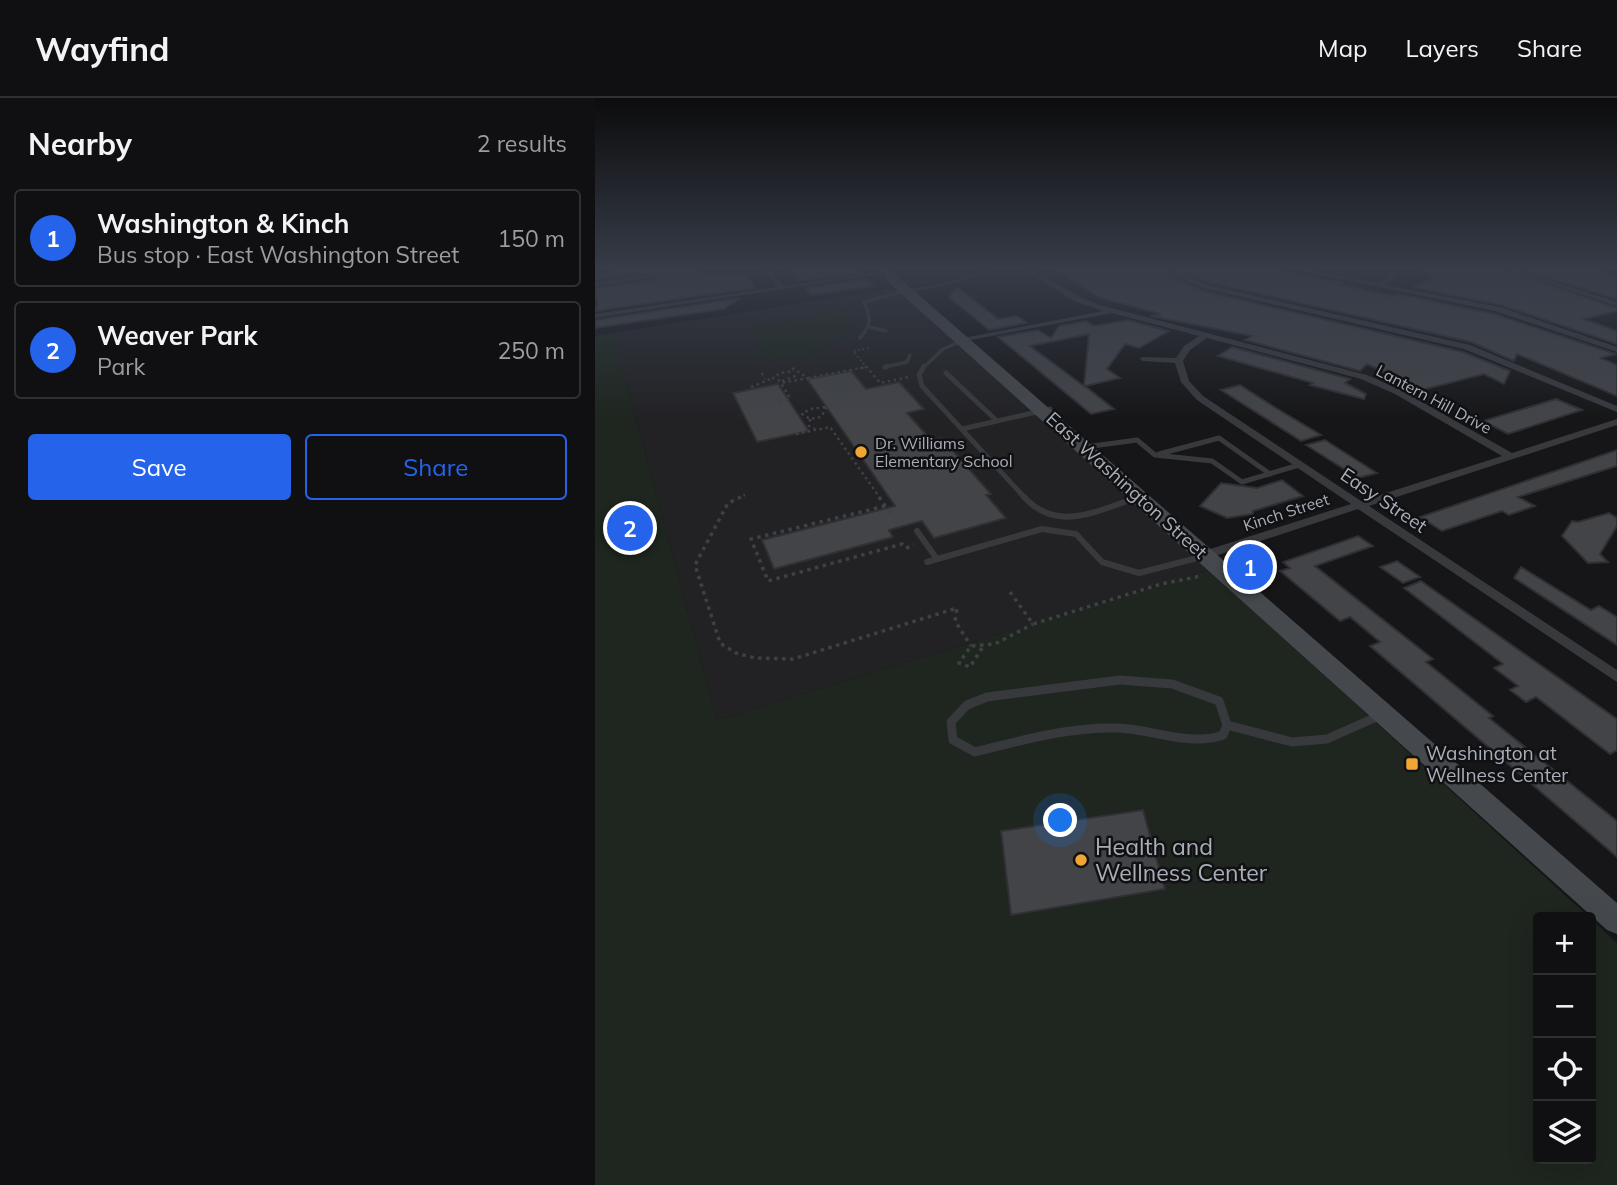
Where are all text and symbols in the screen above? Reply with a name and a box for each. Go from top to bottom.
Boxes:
text: Wayfind [35,28,170,69]
text: Map [1318,33,1367,63]
text: Layers [1405,33,1479,63]
text: Share [1517,33,1582,63]
text: Nearby [28,125,132,163]
text: 2 results [477,129,567,158]
text: Washington & Kinch [97,207,350,240]
text: 1 [46,224,60,253]
text: 150 m [497,224,565,253]
text: Bus stop · East Washington Street [97,240,459,269]
text: Weaver Park [97,319,258,352]
text: 2 [46,336,60,365]
text: 250 m [497,336,565,365]
text: Park [97,352,145,381]
street label: Lantern Hill Drive [1373,360,1495,438]
street label: East Washington Street [1041,406,1213,564]
place label: Dr. Williams Elementary School [875,433,1013,471]
button: Save [28,434,291,500]
button: Share [305,434,567,500]
marker: Dr. Williams Elementary School [853,444,869,460]
street label: Easy Street [1336,462,1432,538]
street label: Kinch Street [1241,489,1332,535]
pin: 2 [607,502,653,554]
pin: 1 [1227,541,1273,593]
place label: Washington at Wellness Center [1426,741,1568,787]
marker: Washington at Wellness Center [1404,756,1420,772]
your location [1043,803,1077,837]
place label: Health and Wellness Center [1095,832,1268,887]
marker: Health and Wellness Center [1073,852,1089,868]
map controls [1533,912,1596,1164]
button: + [1533,912,1596,975]
button: − [1533,975,1596,1038]
button: locate [1533,1038,1596,1101]
button: layers [1533,1101,1596,1164]

